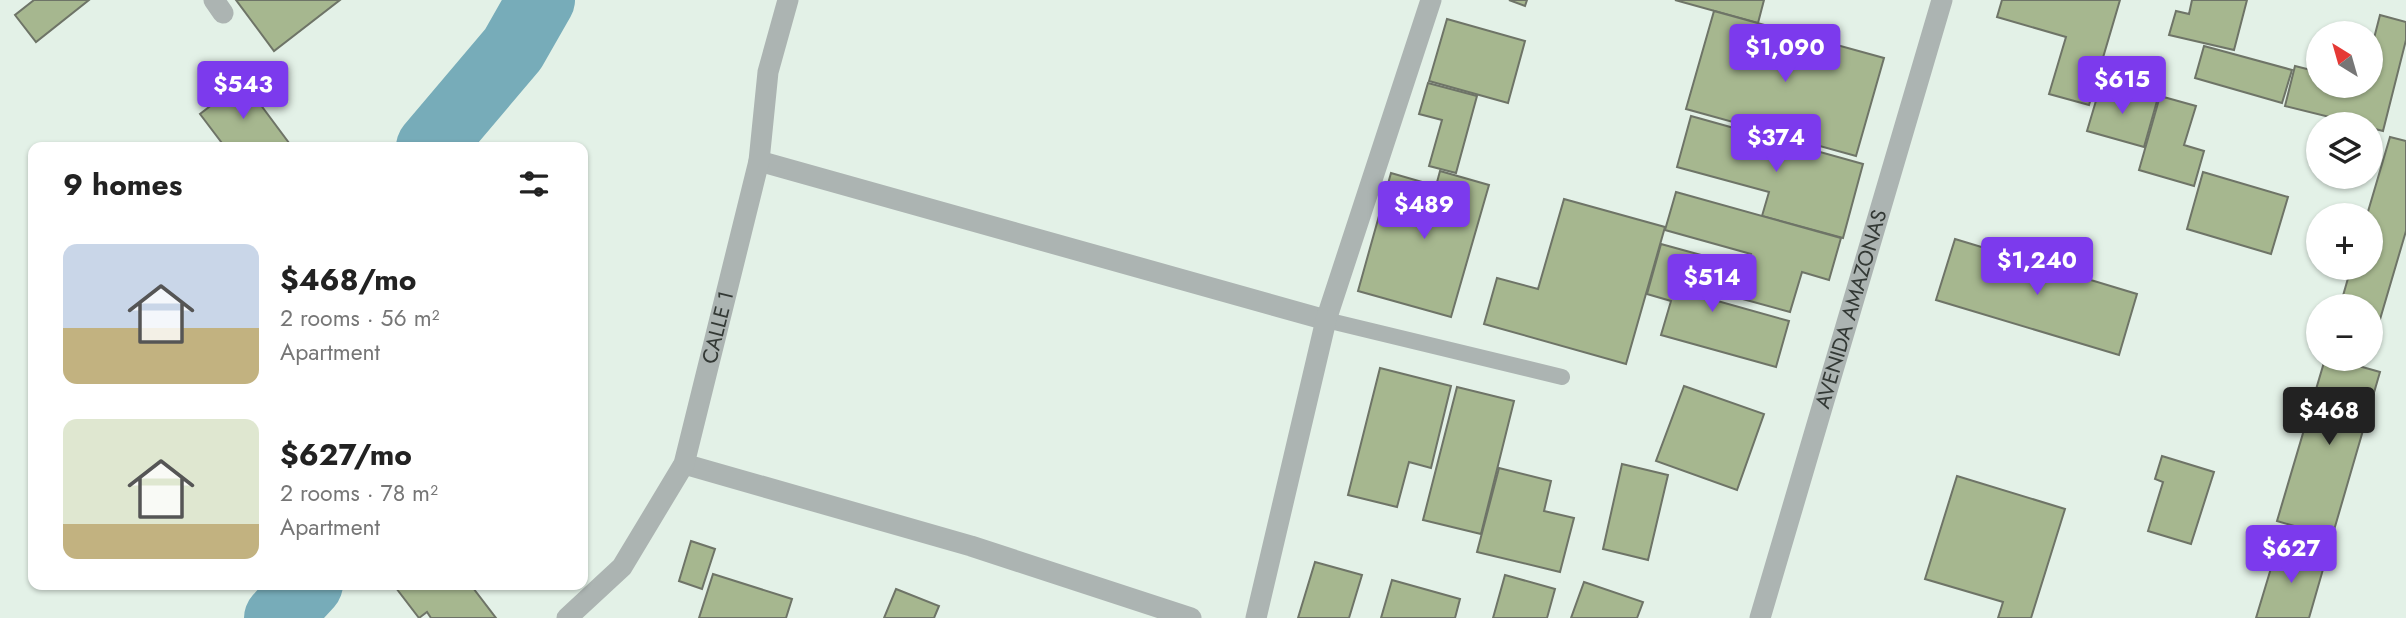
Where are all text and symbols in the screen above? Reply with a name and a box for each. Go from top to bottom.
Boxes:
north arrow [2306,21,2384,98]
map controls [2306,21,2383,371]
pin: $1,090 [1728,24,1842,84]
text: $1,090 [1745,30,1825,64]
pin: $615 [2081,57,2163,116]
pin: $543 [202,61,284,121]
text: $615 [2094,62,2150,96]
text: $543 [213,67,273,101]
button: layers [2306,112,2383,189]
pin: $374 [1735,114,1817,174]
text: $374 [1747,120,1805,154]
text: 9 homes [63,163,182,206]
icon: filters [515,165,553,203]
pin: $489 [1383,182,1465,241]
text: $489 [1394,187,1454,221]
button: + [2306,203,2383,280]
street label: AVENIDA AMAZONAS [1807,206,1894,412]
pin: $1,240 [1980,238,2094,297]
text: $1,240 [1997,243,2077,277]
pin: $514 [1671,254,1753,314]
text: $468/mo [280,258,416,301]
text: $514 [1684,260,1740,294]
icon: home [119,272,203,356]
street label: CALLE 1 [694,288,741,367]
button: − [2306,294,2383,371]
text: 2 rooms · 56 m² [280,301,440,335]
text: Apartment [280,335,380,369]
pin: $468 [2288,388,2370,447]
text: $468 [2299,393,2359,427]
text: $627/mo [280,433,412,476]
icon: home [119,447,203,531]
text: 2 rooms · 78 m² [280,476,438,510]
text: Apartment [280,510,380,544]
pin: $627 [2250,526,2332,585]
text: $627 [2262,531,2320,565]

